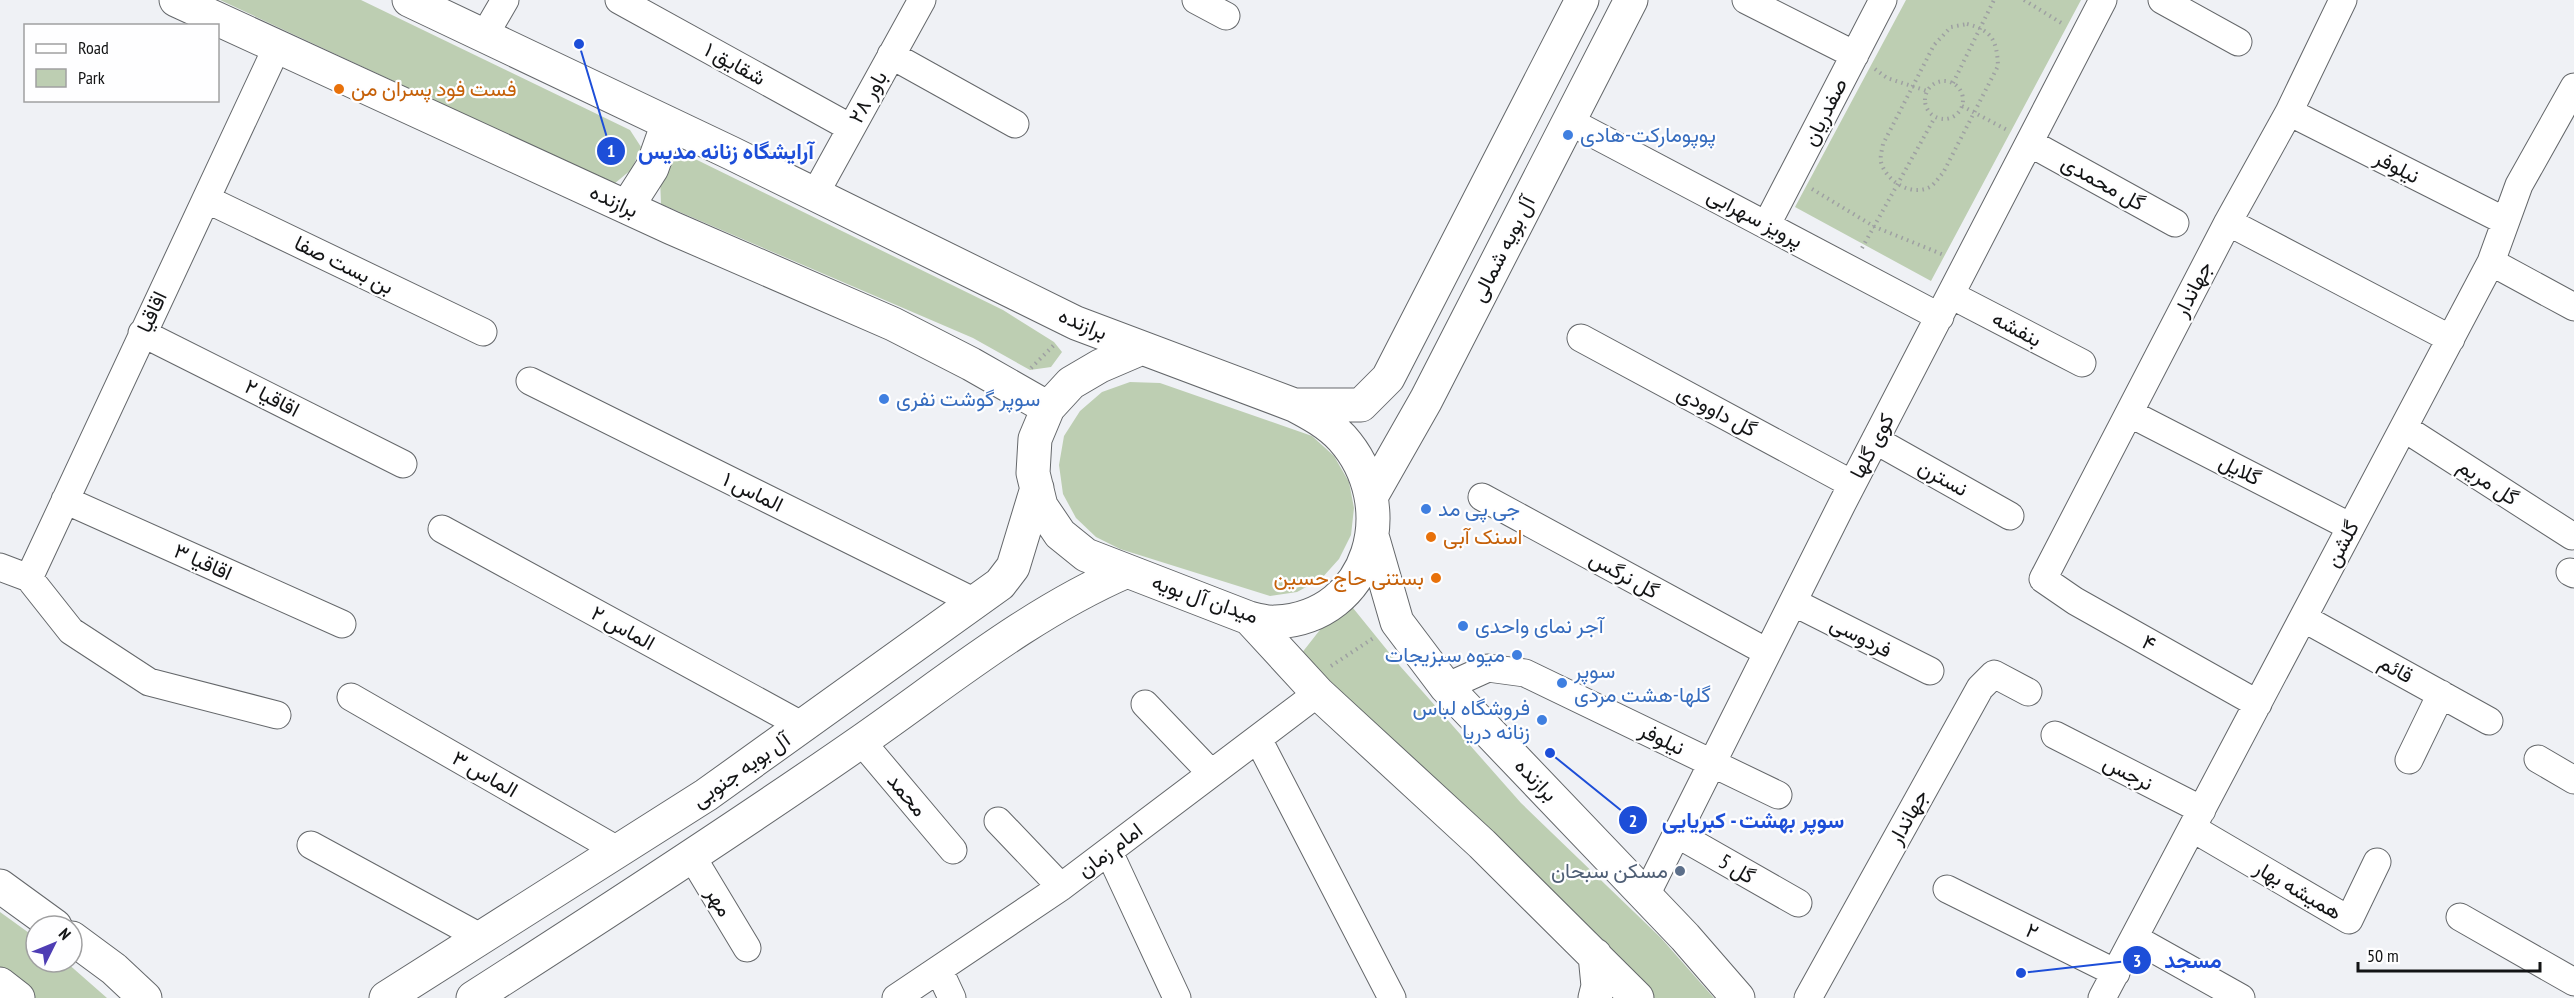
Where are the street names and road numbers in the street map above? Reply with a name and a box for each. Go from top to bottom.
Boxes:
street label: شقایق ۱ [700,36,771,91]
street label: باور ۲۸ [842,66,893,128]
street label: صفدریان [1796,73,1853,150]
street label: نیلوفر [2369,143,2424,189]
street label: گل محمدی [2057,149,2150,217]
street label: برازنده [586,178,643,223]
street label: پرویز سهرابی [1702,181,1808,255]
street label: آل بویه شمالی [1464,189,1542,306]
street label: بن بست صفا [290,229,398,300]
street label: جهاندار [2167,256,2218,322]
street label: اقاقیا [130,287,173,337]
street label: برازنده [1055,301,1112,346]
street label: بنفشه [1988,304,2047,353]
street label: اقاقیا ۲ [240,372,304,423]
street label: گل داوودی [1673,378,1762,443]
street label: کوی گلها [1843,409,1900,483]
street label: گلایل [2215,448,2266,491]
street label: گل مریم [2452,452,2524,512]
street label: نسترن [1914,453,1973,502]
street label: الماس ۱ [719,465,788,518]
street label: گلشن [2318,516,2365,572]
street label: اقاقیا ۳ [170,537,237,586]
street label: گل نرگس [1585,545,1664,605]
street label: میدان آل بویه [1148,568,1262,629]
street label: الماس ۲ [587,599,660,656]
street label: فردوسی [1826,610,1897,663]
street label: ۴ [2137,628,2161,657]
street label: قائم [2374,648,2418,690]
street label: نیلوفر [1634,716,1689,761]
street label: آل بویه جنوبی [686,725,797,813]
street label: الماس ۳ [448,744,523,803]
street label: نرجس [2099,749,2158,797]
street label: برازنده [1509,752,1564,807]
street label: محمد [881,767,933,822]
street label: جهاندار [1881,784,1934,850]
street label: امام زمان [1072,816,1148,884]
street label: گل 5 [1714,848,1760,890]
street label: همیشه بهار [2249,853,2347,925]
street label: مهر [700,881,739,921]
street label: ۲ [2021,916,2043,945]

